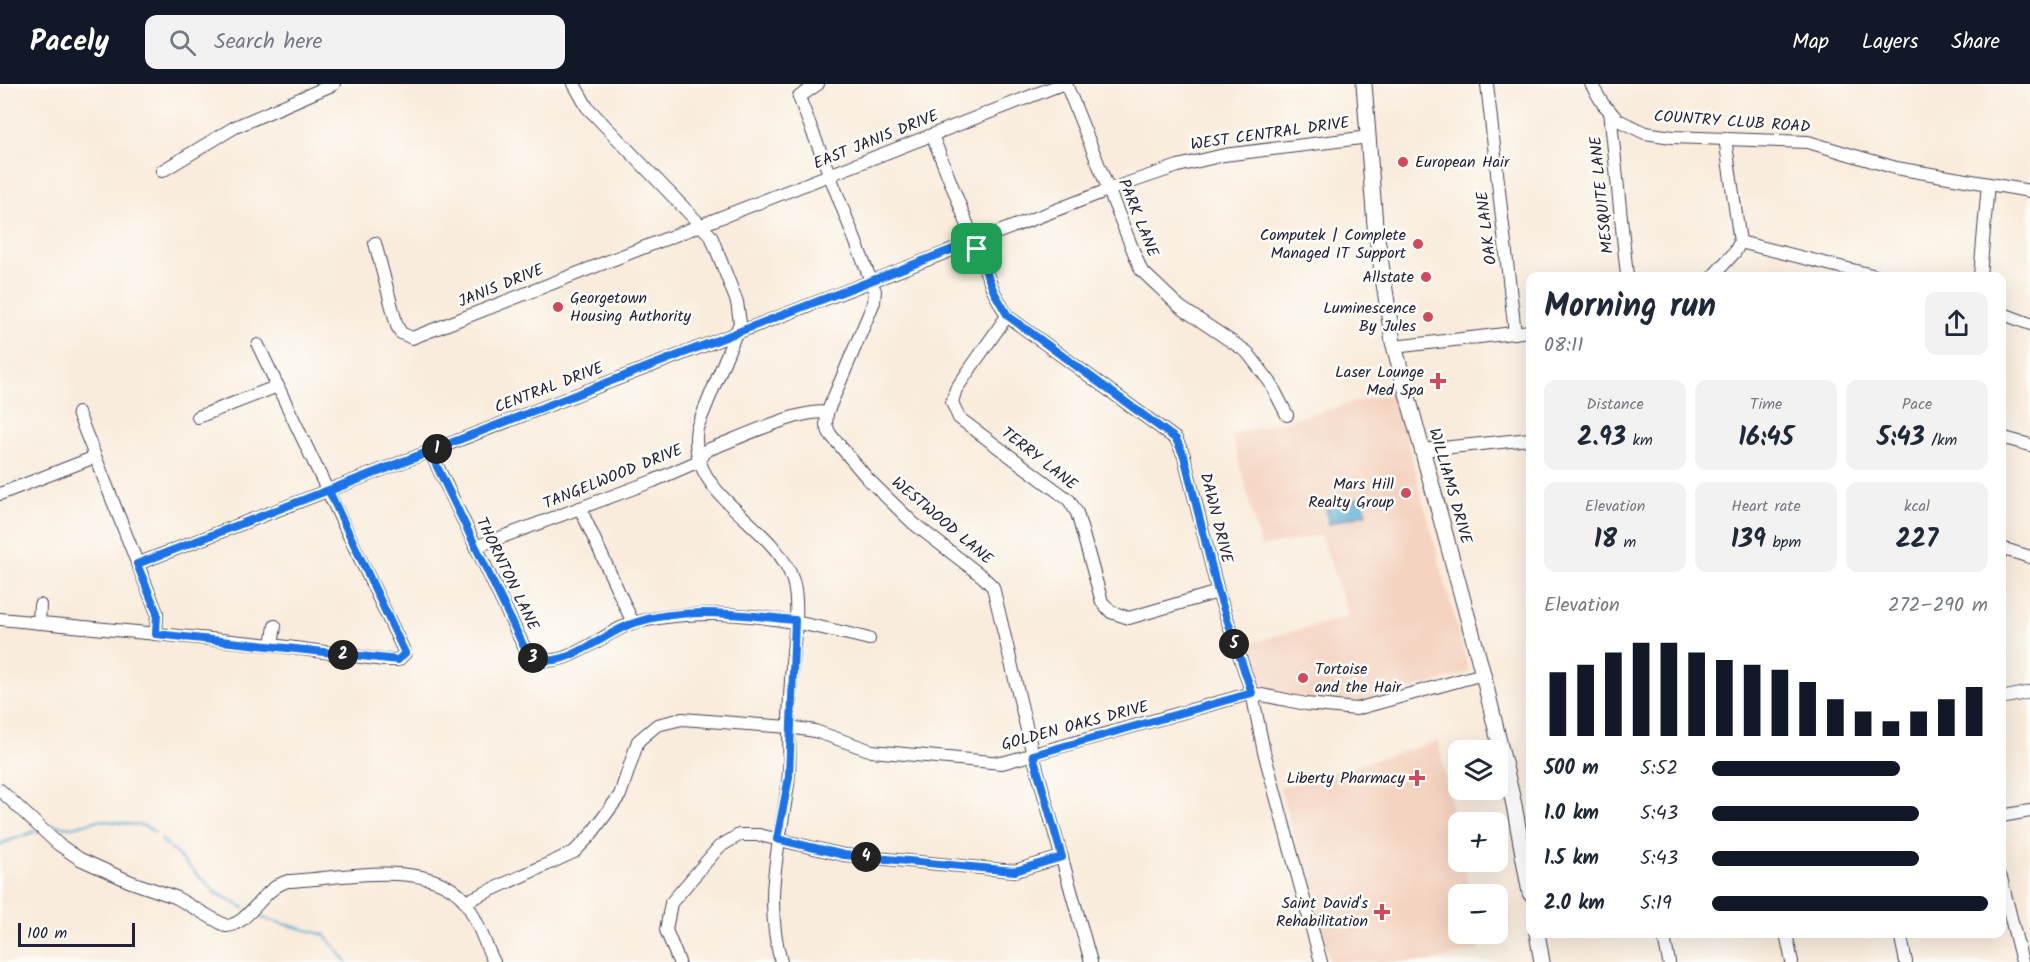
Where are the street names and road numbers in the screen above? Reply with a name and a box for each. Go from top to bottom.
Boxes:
street label: EAST JANIS DRIVE [810,103,943,176]
street label: COUNTRY CLUB ROAD [1653,104,1811,140]
street label: WEST CENTRAL DRIVE [1189,110,1352,158]
street label: MESQUITE LANE [1583,134,1621,255]
street label: PARK LANE [1111,175,1165,261]
street label: OAK LANE [1470,189,1504,266]
street label: JANIS DRIVE [454,257,548,315]
street label: CENTRAL DRIVE [491,355,608,420]
street label: TERRY LANE [995,421,1083,497]
street label: WILLIAMS DRIVE [1421,425,1479,548]
street label: TANGELWOOD DRIVE [540,437,687,516]
street label: DAWN DRIVE [1193,470,1239,566]
street label: WESTWOOD LANE [886,471,999,572]
street label: THORNTON LANE [469,513,546,636]
street label: GOLDEN OAKS DRIVE [999,694,1152,758]

